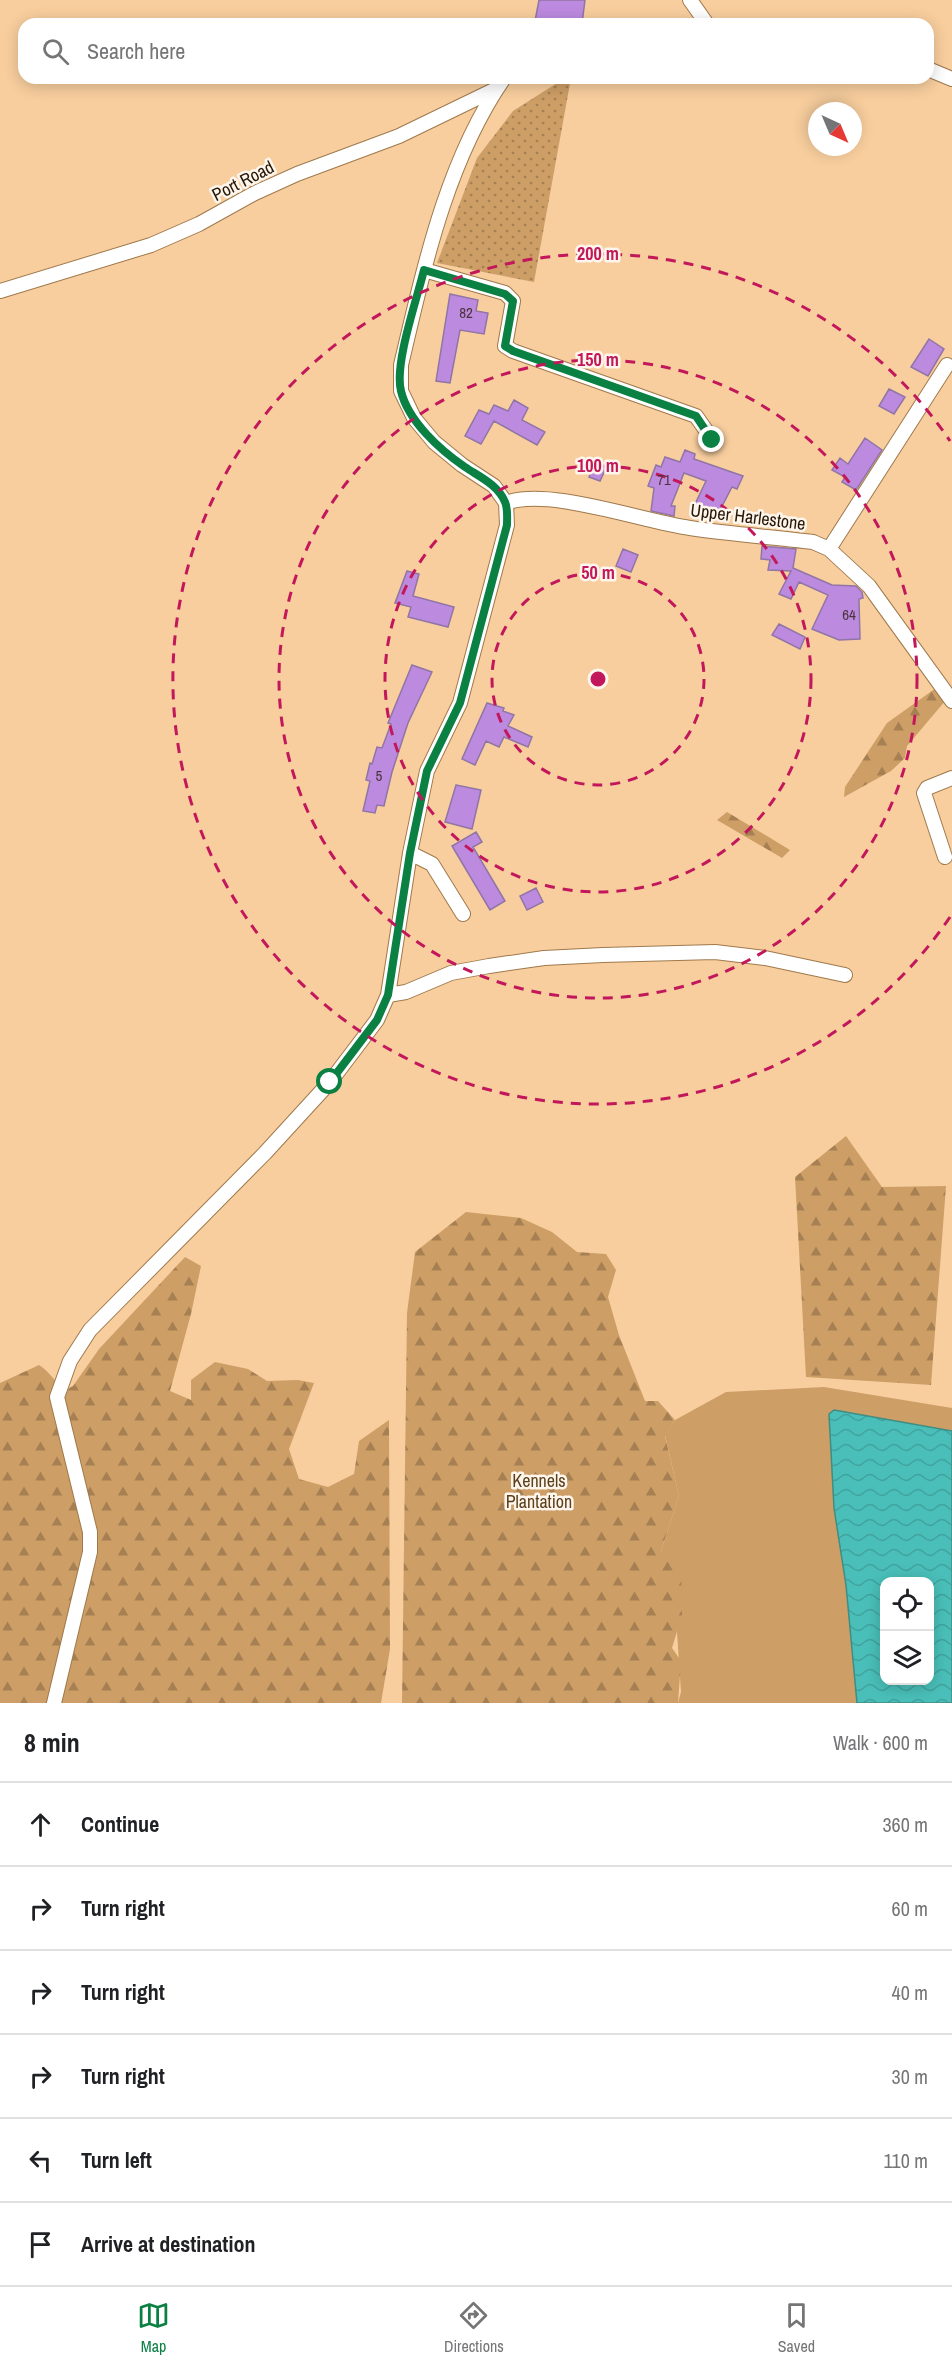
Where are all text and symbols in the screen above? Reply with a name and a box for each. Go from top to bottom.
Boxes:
search box [18,18,934,84]
icon: search [39,35,72,68]
text: Search here [87,36,185,66]
north arrow [808,102,862,156]
street label: Port Road [207,154,278,207]
text: 200 m [577,241,619,266]
house number: 82 [459,302,473,323]
text: 150 m [577,347,619,372]
route end [698,426,724,452]
text: 100 m [577,453,619,478]
house number: 71 [657,469,671,490]
street label: Upper Harlestone [689,497,807,536]
text: 50 m [581,560,615,585]
house number: 64 [842,604,856,625]
centre of rings [588,669,608,689]
house number: 5 [376,765,383,786]
route start [316,1068,342,1094]
park label: Kennels Plantation [506,1468,572,1514]
map controls [880,1577,934,1685]
button: locate [880,1577,934,1631]
button: layers [880,1631,934,1685]
text: 8 min [24,1725,80,1760]
text: Walk · 600 m [833,1729,928,1756]
icon: ahead [24,1808,57,1841]
text: Continue [81,1809,159,1839]
text: 360 m [882,1811,928,1838]
icon: right [24,1892,57,1925]
text: Turn right [81,1893,165,1923]
text: 60 m [892,1895,928,1922]
icon: right [24,1976,57,2009]
text: Turn right [81,1977,165,2007]
text: 40 m [892,1979,928,2006]
icon: right [24,2060,57,2093]
text: Turn right [81,2061,165,2091]
text: 30 m [892,2063,928,2090]
icon: left [24,2144,57,2177]
text: Turn left [81,2145,152,2175]
text: 110 m [884,2147,928,2174]
icon: arrive [24,2228,57,2261]
text: Arrive at destination [81,2229,255,2259]
tab: Map [137,2299,170,2357]
tab: Directions [444,2299,504,2357]
tab: Saved [778,2299,815,2357]

